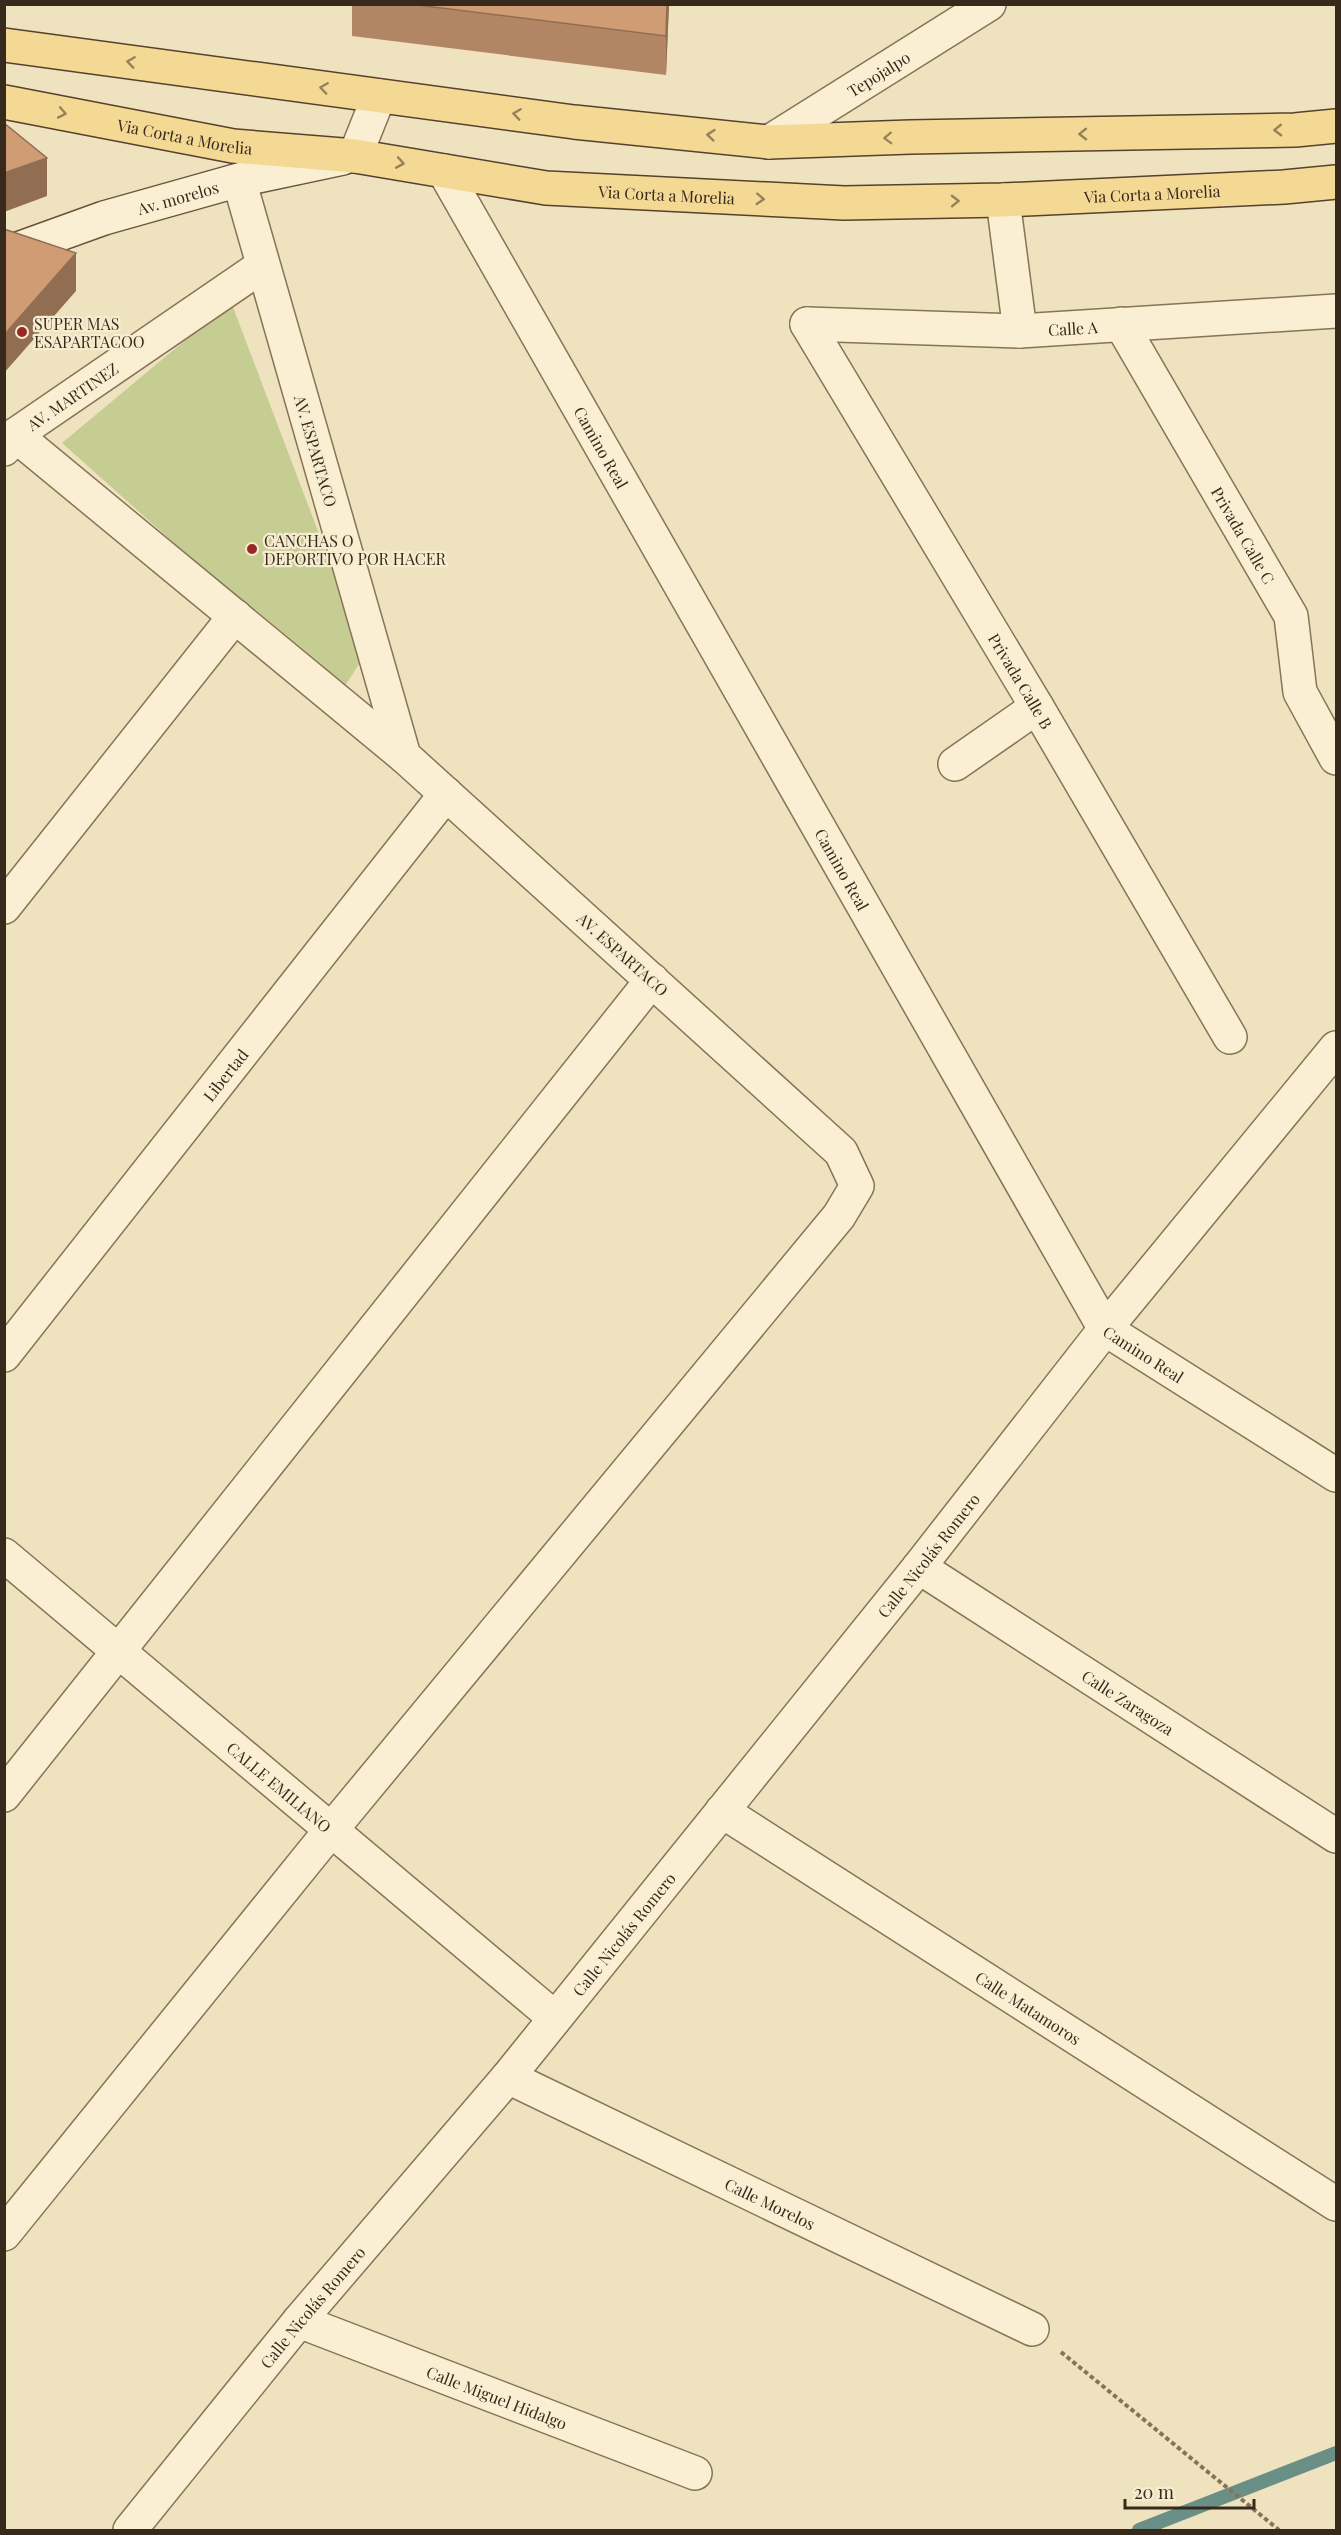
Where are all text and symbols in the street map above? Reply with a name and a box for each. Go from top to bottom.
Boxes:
street label: Tepojalpo [843,46,914,101]
one-way arrow [126,57,135,69]
one-way arrow [319,83,329,95]
one-way arrow [57,106,67,119]
one-way arrow [513,108,522,121]
street label: Via Corta a Morelia [115,113,253,158]
one-way arrow [1274,124,1283,137]
one-way arrow [1079,128,1088,140]
one-way arrow [707,130,716,142]
one-way arrow [884,131,893,144]
one-way arrow [395,157,404,169]
street label: Av. morelos [134,176,221,219]
street label: Via Corta a Morelia [1082,179,1221,207]
street label: Via Corta a Morelia [597,180,735,208]
one-way arrow [756,192,765,205]
one-way arrow [951,195,960,207]
place label: SUPER MAS ESAPARTACOO [34,313,145,352]
street label: Calle A [1047,316,1099,340]
marker: SUPER MAS ESAPARTACOO [15,325,29,339]
street label: AV. MARTINEZ [22,357,122,435]
street label: AV. ESPARTACO [290,392,342,509]
street label: Camino Real [570,402,634,492]
street label: Privada Calle C [1207,482,1280,587]
place label: CANCHAS O DEPORTIVO POR HACER [264,530,447,569]
marker: CANCHAS O DEPORTIVO POR HACER [245,542,259,556]
street label: Privada Calle B [984,629,1058,732]
street label: Camino Real [811,824,875,914]
street label: AV. ESPARTACO [572,907,673,1000]
street label: Libertad [198,1044,252,1105]
street label: Camino Real [1100,1320,1188,1387]
street label: Calle Nicolás Romero [872,1488,984,1622]
street label: Calle Zaragoza [1078,1665,1178,1739]
street label: CALLE EMILIANO [223,1737,336,1837]
street label: Calle Nicolás Romero [567,1867,680,2000]
street label: Calle Matamoros [972,1966,1085,2049]
street label: Calle Morelos [722,2172,819,2234]
street label: Calle Nicolás Romero [255,2241,369,2372]
street label: Calle Miguel Hidalgo [424,2360,570,2434]
scale bar [1125,2472,1254,2510]
text: 20 m [1134,2480,1174,2504]

